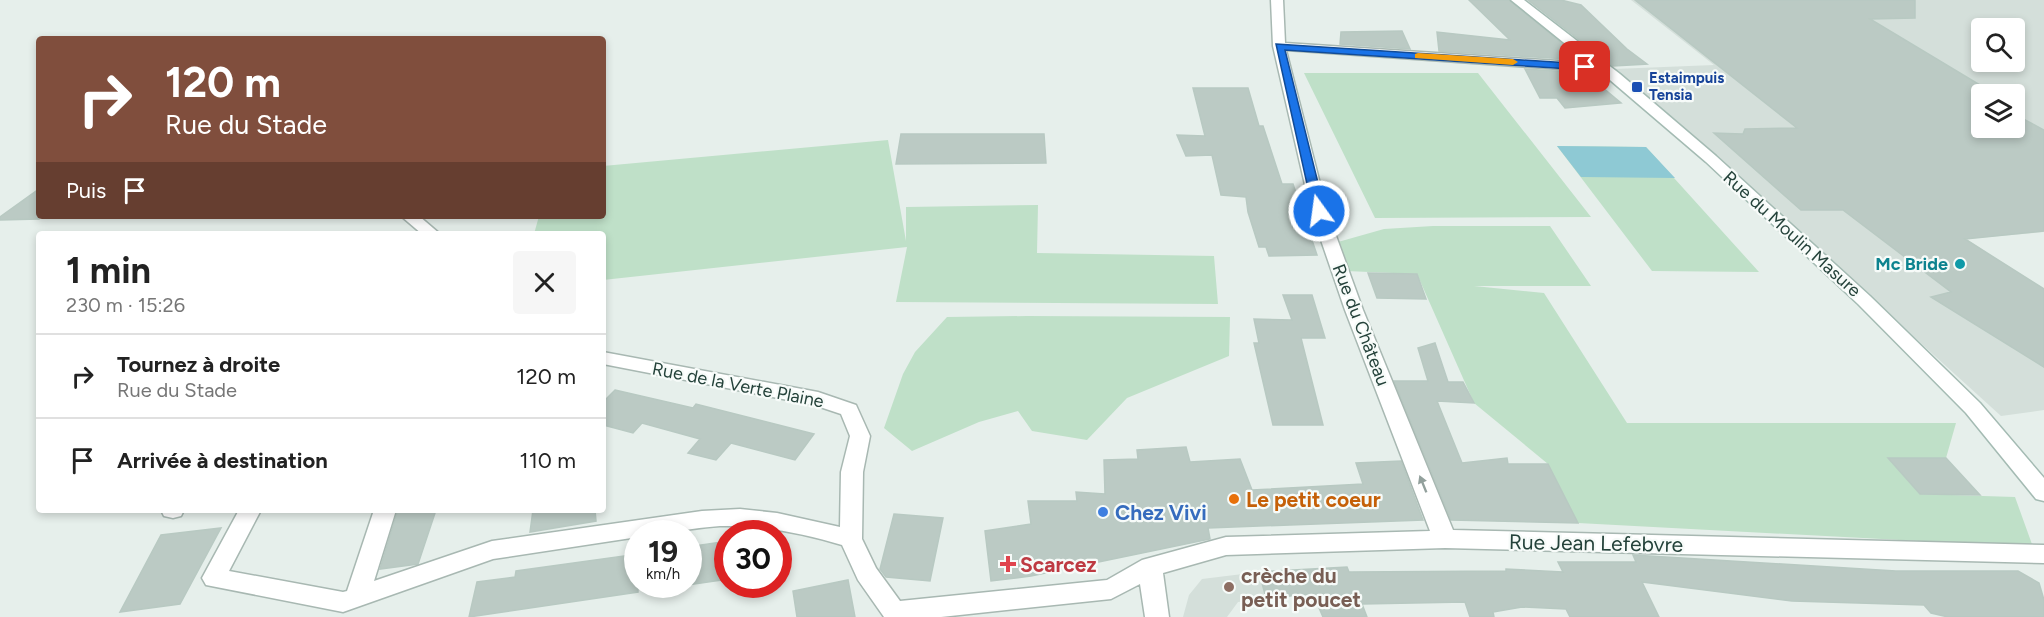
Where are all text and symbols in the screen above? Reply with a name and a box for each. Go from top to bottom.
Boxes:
map controls [1971,18,2025,138]
button: search [1971,18,2025,72]
pin [1559,41,1610,92]
icon: arrive [1568,50,1601,83]
text: 120 m [165,57,281,108]
icon: right [66,60,144,138]
place label: Estaimpuis Tensia [1649,69,1724,104]
marker: Estaimpuis Tensia [1630,80,1644,94]
button: layers [1971,84,2025,138]
text: Rue du Stade [165,108,327,141]
street label: Rue du Moulin Masure [1719,166,1866,302]
icon: arrive [118,174,151,207]
text: Puis [66,177,106,204]
position arrow [1287,179,1351,243]
text: 1 min [66,249,151,292]
button: close [513,251,576,314]
place label: Mc Bride [1875,253,1948,275]
marker: Mc Bride [1953,257,1967,271]
street label: Rue du Château [1328,261,1394,389]
text: 230 m · 15:26 [66,293,185,317]
text: Tournez à droite [117,351,280,378]
street label: Rue de la Verte Plaine [650,358,826,412]
icon: right [66,360,99,393]
text: 120 m [516,363,576,390]
text: Rue du Stade [117,378,237,402]
icon: arrive [66,444,99,477]
text: Arrivée à destination [117,447,328,474]
text: 110 m [520,447,576,474]
one-way arrow [1418,475,1428,493]
place label: Le petit coeur [1246,487,1381,512]
marker: Le petit coeur [1227,492,1241,506]
place label: Chez Vivi [1115,500,1207,525]
marker: Chez Vivi [1096,505,1110,519]
speed limit sign: 30 [714,520,792,598]
street label: Rue Jean Lefebvre [1509,529,1683,557]
text: 19 [648,533,678,570]
place label: Scarcez [1020,552,1096,577]
marker: Scarcez [1001,557,1015,571]
place label: crèche du petit poucet [1241,563,1361,612]
text: km/h [646,565,680,583]
marker: crèche du petit poucet [1222,580,1236,594]

